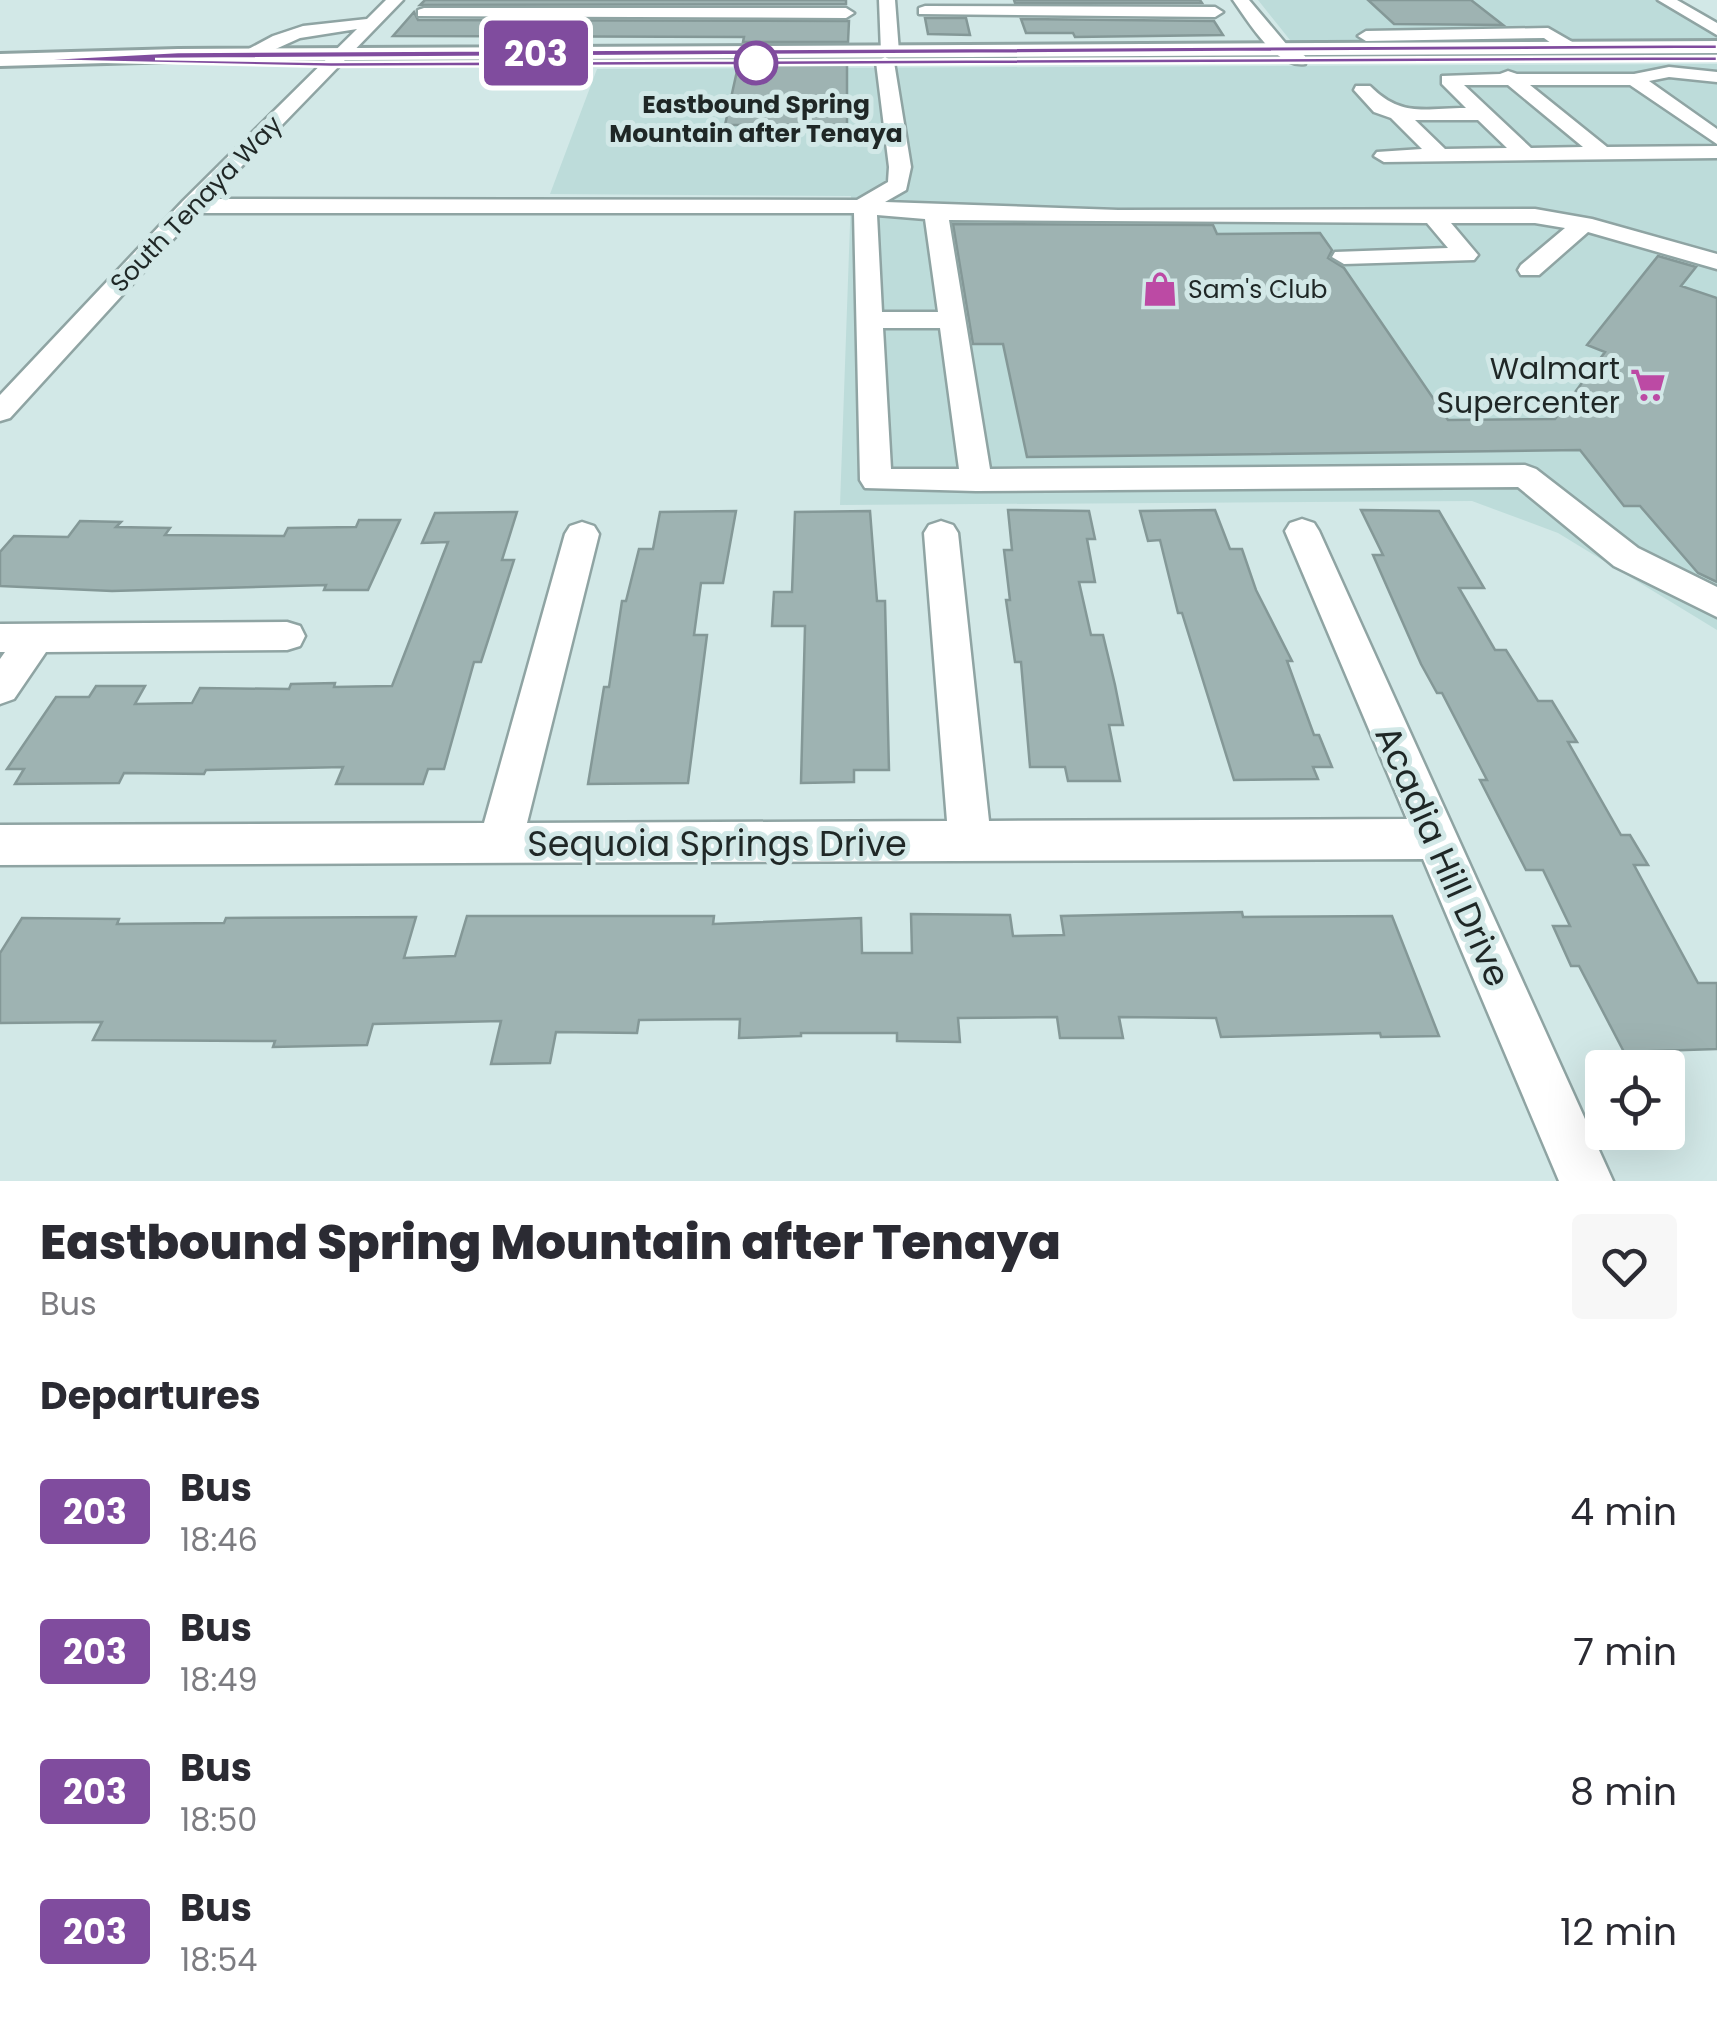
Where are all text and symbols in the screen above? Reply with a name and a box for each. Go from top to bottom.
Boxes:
line badge: 203 [478,20,594,86]
text: 203 [504,29,568,78]
marker: Eastbound Spring Mountain after Tenaya [735,42,777,84]
place label: Eastbound Spring Mountain after Tenaya [609,87,903,151]
street label: South Tenaya Way [102,108,290,300]
shop icon: Sam's Club [1141,270,1179,308]
place label: Sam's Club [1188,272,1327,307]
place label: Walmart Supercenter [1436,347,1620,424]
supermarket icon: Walmart Supercenter [1629,366,1667,404]
street label: Acadia Hill Drive [1363,718,1523,994]
street label: Sequoia Springs Drive [527,819,907,868]
map controls [1585,1050,1685,1150]
button: locate [1585,1050,1685,1150]
text: Eastbound Spring Mountain after Tenaya [40,1209,1061,1276]
button: heart [1572,1214,1677,1319]
text: Bus [40,1281,97,1326]
text: Departures [40,1369,261,1422]
text: Bus [180,1461,252,1514]
text: 4 min [1570,1485,1677,1538]
text: 203 [63,1487,127,1536]
text: 18:46 [180,1517,258,1562]
text: Bus [180,1601,252,1654]
text: 7 min [1573,1625,1677,1678]
text: 203 [63,1627,127,1676]
text: 18:49 [180,1657,258,1702]
text: Bus [180,1741,252,1794]
text: 8 min [1570,1765,1677,1818]
text: 203 [63,1767,127,1816]
text: 18:50 [180,1797,257,1842]
text: Bus [180,1881,252,1934]
text: 12 min [1560,1905,1677,1958]
text: 203 [63,1907,127,1956]
text: 18:54 [180,1937,257,1982]

